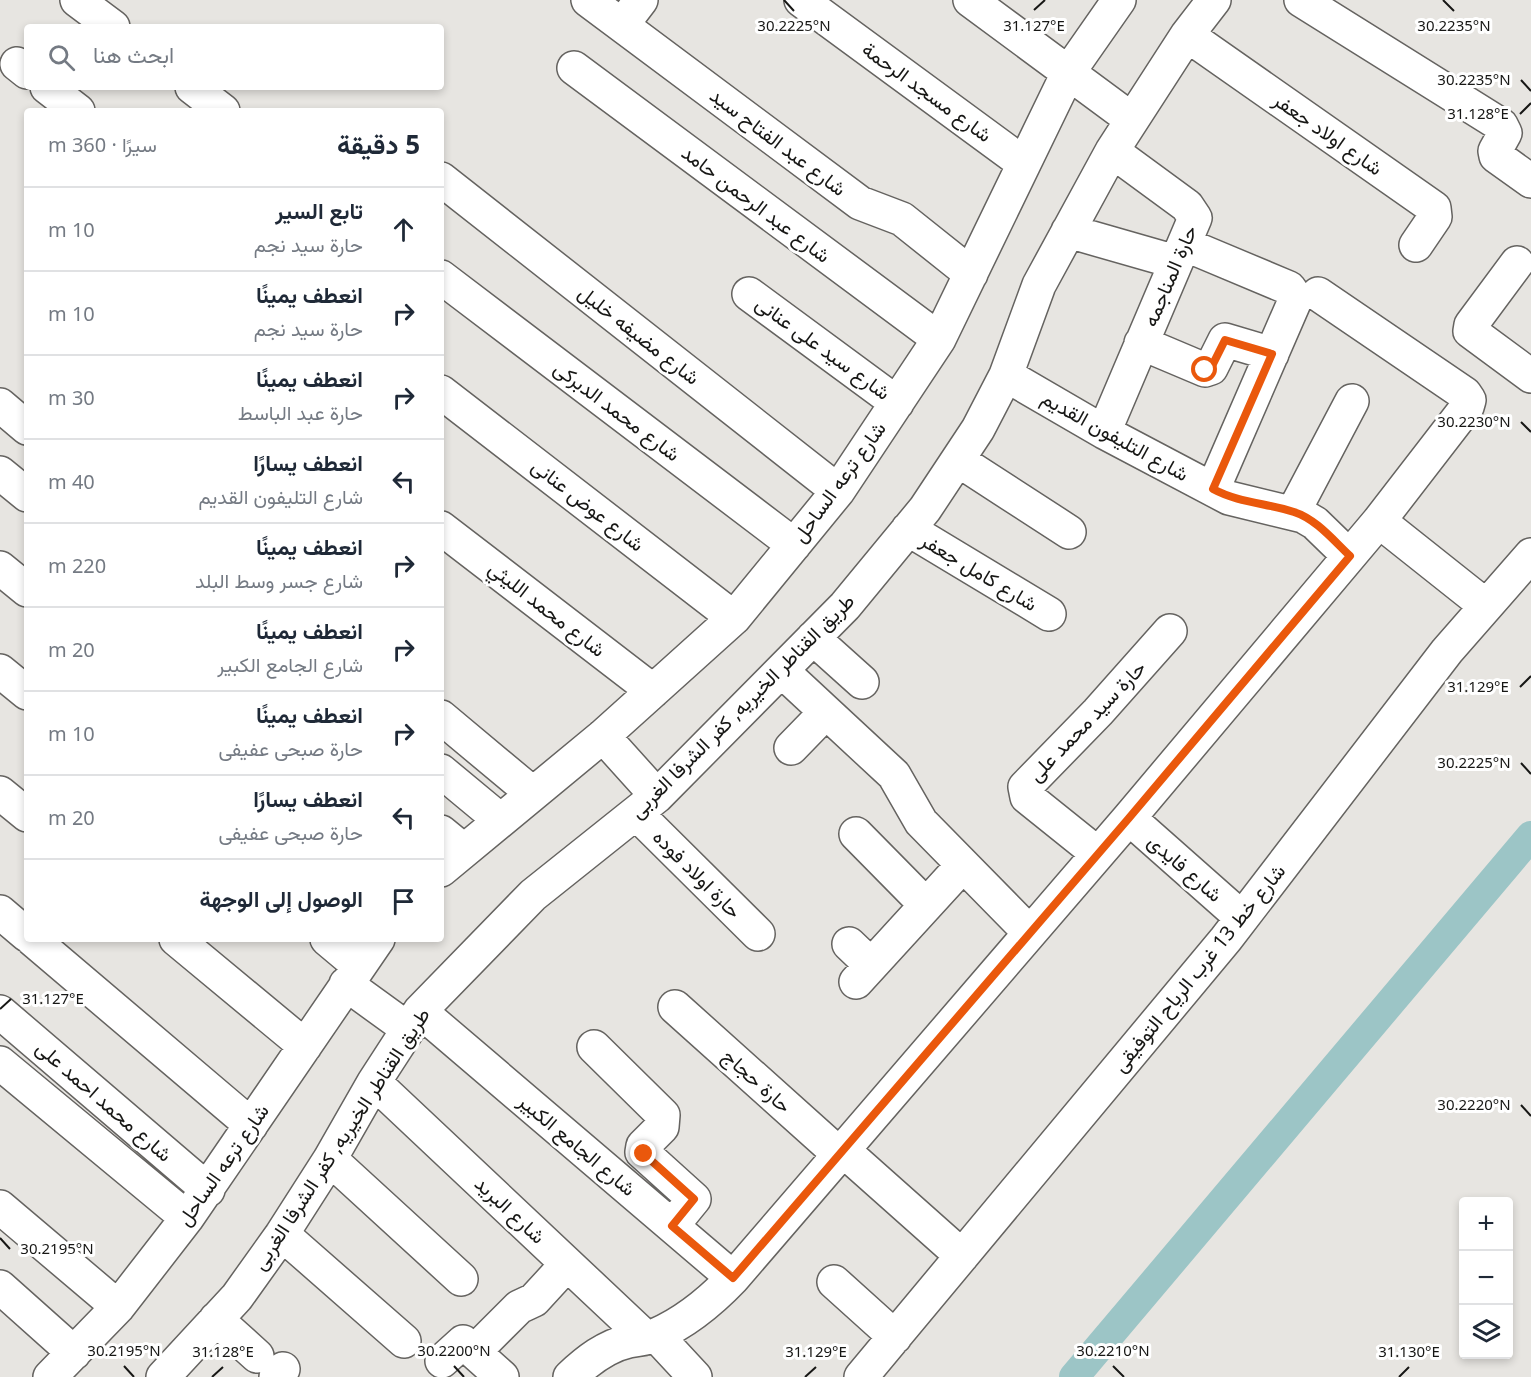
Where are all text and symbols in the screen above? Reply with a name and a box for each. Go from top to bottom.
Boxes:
text: 30.2225°N [757,15,831,35]
text: 31.127°E [1003,15,1065,35]
text: 30.2235°N [1417,15,1491,35]
search box [24,24,444,90]
street label: شارع مسجد الرحمة [856,35,998,149]
text: ابحث هنا [93,39,174,69]
icon: search [45,41,78,74]
text: 30.2235°N [1437,69,1511,89]
street label: شارع عبد الفتاح سيد [704,81,852,203]
street label: شارع اولاد جعفر [1267,85,1388,182]
text: 31.128°E [1447,103,1509,123]
text: 5 دقيقة [337,126,420,162]
text: سيرًا · 360 m [48,131,157,158]
street label: شارع عبد الرحمن حامد [676,139,836,269]
text: تابع السير [275,195,363,225]
icon: ahead [387,213,420,246]
text: 10 m [48,216,95,243]
street label: حارة المناجمه [1136,221,1203,331]
text: حارة سيد نجم [254,231,363,258]
text: انعطف يمينًا [256,279,363,309]
street label: شارع مضيفه خليل [572,279,706,391]
street label: شارع سيد على عنانى [750,290,896,406]
icon: right [387,297,420,330]
text: 10 m [48,300,95,327]
text: حارة سيد نجم [254,315,363,342]
street label: شارع محمد الدبركى [548,354,686,468]
route start [1191,356,1217,382]
text: انعطف يمينًا [256,363,363,393]
icon: right [387,381,420,414]
text: 30 m [48,384,95,411]
street label: شارع التليفون القديم [1036,384,1194,488]
text: حارة عبد الباسط [238,399,363,426]
text: 30.2230°N [1437,411,1511,431]
street label: شارع ترعه الساحل [786,416,892,548]
text: انعطف يسارًا [253,447,363,477]
street label: شارع عوض عنانى [526,452,650,558]
icon: left [387,465,420,498]
text: 40 m [48,468,95,495]
text: شارع التليفون القديم [198,483,363,510]
street label: شارع كامل جعفر [915,526,1042,618]
text: انعطف يمينًا [256,531,363,561]
icon: right [387,549,420,582]
text: 220 m [48,552,106,579]
street label: شارع محمد الليثي [481,555,611,666]
text: شارع جسر وسط البلد [195,567,363,594]
street label: طريق القناطر الخيريه, كفر الشرفا الغربى [623,587,860,824]
text: انعطف يمينًا [256,615,363,645]
icon: right [387,633,420,666]
text: 20 m [48,636,95,663]
text: شارع الجامع الكبير [217,651,363,678]
street label: حارة سيد محمد على [1022,654,1151,787]
text: 31.129°E [1447,676,1509,696]
text: انعطف يمينًا [256,699,363,729]
icon: right [387,717,420,750]
text: 10 m [48,720,95,747]
text: حارة صبحى عفيفى [219,735,363,762]
text: 30.2225°N [1437,752,1511,772]
text: انعطف يسارًا [253,783,363,813]
icon: left [387,801,420,834]
text: 20 m [48,804,95,831]
text: حارة صبحى عفيفى [219,819,363,846]
street label: حارة اولاد فوده [647,823,748,924]
street label: شارع فايدى [1142,828,1228,908]
street label: شارع خط 13 غرب الرياح التوفيقى [1106,858,1292,1078]
text: الوصول إلى الوجهة [199,883,363,913]
icon: arrive [387,885,420,918]
text: 31.127°E [22,988,84,1008]
street label: طريق القناطر الخيريه, كفر الشرفا الغربى [246,1002,436,1275]
street label: شارع محمد احمد على [30,1034,178,1168]
street label: حارة حجاج [716,1042,798,1120]
street label: شارع الجامع الكبير [511,1087,642,1203]
text: 30.2220°N [1437,1094,1511,1114]
street label: شارع ترعه الساحل [171,1098,275,1232]
route end [630,1140,656,1166]
street label: شارع البريد [469,1170,551,1250]
map controls [1459,1197,1513,1359]
button: + [1459,1197,1513,1251]
text: 30.2195°N [20,1238,94,1258]
button: − [1459,1251,1513,1305]
button: layers [1459,1305,1513,1359]
text: 30.2195°N [87,1340,161,1360]
text: 30.2200°N [417,1340,491,1360]
text: 30.2210°N [1076,1340,1150,1360]
text: 31.128°E [192,1341,254,1361]
text: 31.129°E [785,1341,847,1361]
text: 31.130°E [1378,1341,1440,1361]

